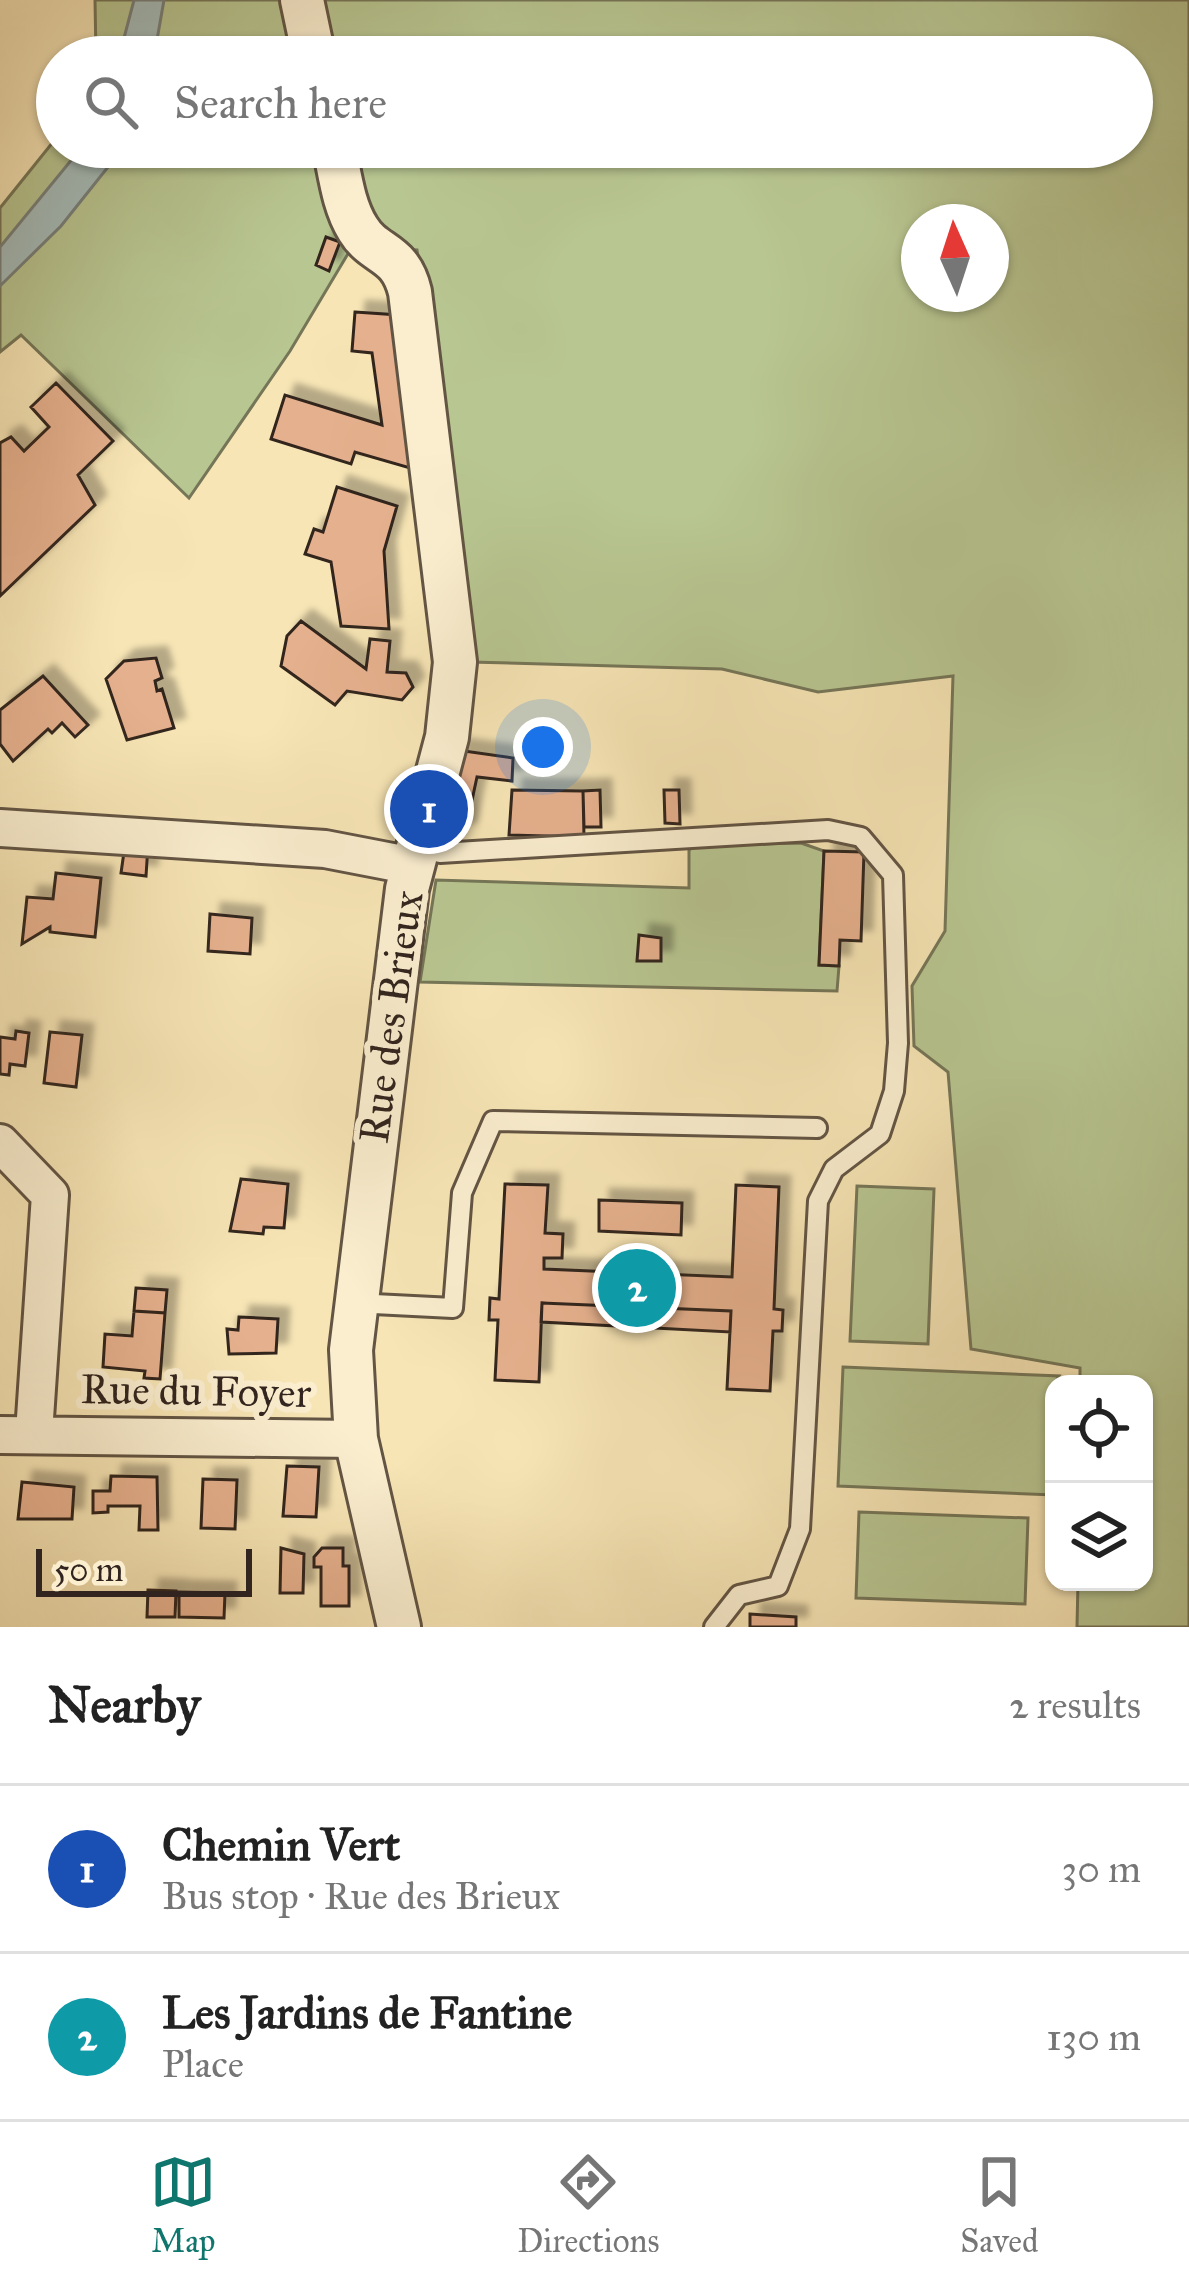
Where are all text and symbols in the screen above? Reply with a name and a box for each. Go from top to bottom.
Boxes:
search box [36,36,1153,168]
icon: search [78,69,144,135]
text: Search here [174,75,387,130]
north arrow [901,204,1009,312]
your location [513,717,573,777]
pin: 1 [390,764,468,854]
street label: Rue des Brieux [348,887,434,1147]
pin: 2 [598,1243,676,1333]
street label: Rue du Foyer [80,1363,312,1419]
map controls [1045,1375,1153,1591]
button: locate [1045,1375,1153,1483]
button: layers [1045,1483,1153,1591]
scale bar [36,1543,252,1596]
text: 50 m [54,1550,123,1590]
text: Nearby [48,1674,200,1736]
text: 2 results [1009,1681,1141,1729]
text: Chemin Vert [162,1817,400,1872]
text: 1 [79,1845,95,1893]
text: 30 m [1062,1845,1141,1893]
text: Bus stop · Rue des Brieux [162,1872,560,1920]
text: Les Jardins de Fantine [162,1985,572,2040]
text: 2 [77,2013,97,2061]
text: 130 m [1046,2013,1141,2061]
text: Place [162,2040,244,2088]
tab: Map [150,2149,216,2261]
tab: Directions [517,2149,659,2261]
tab: Saved [960,2149,1039,2261]

